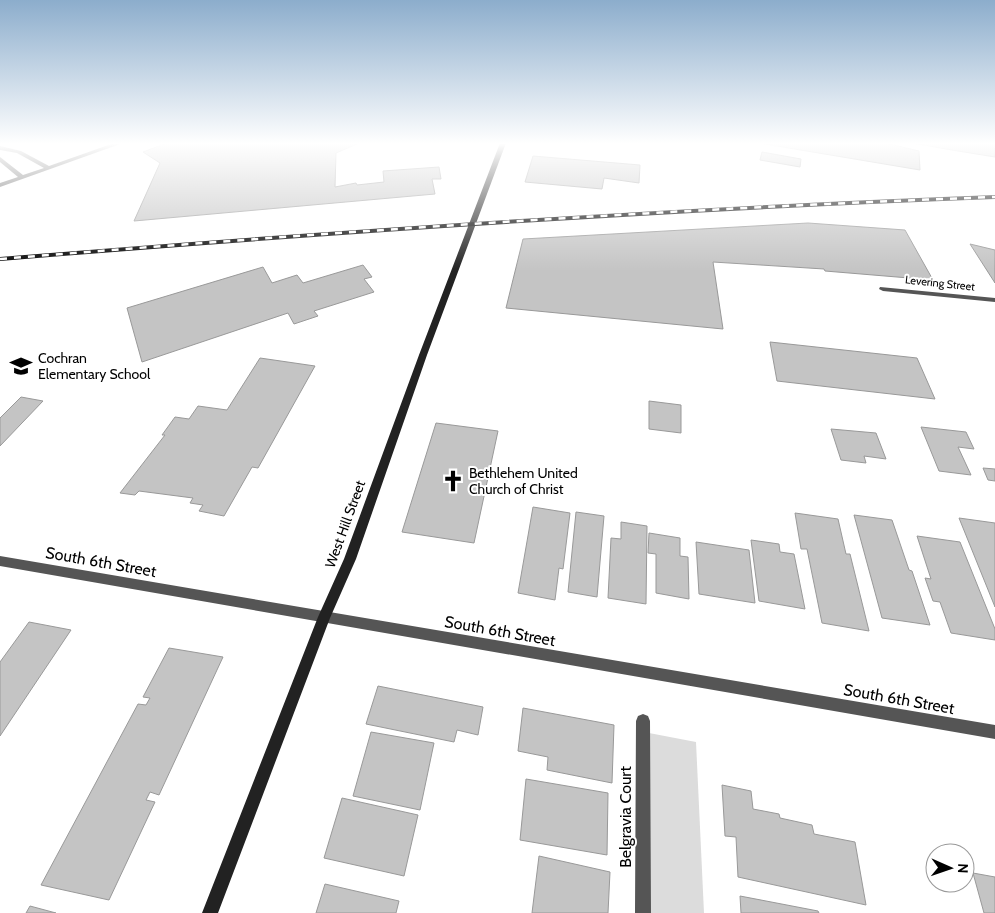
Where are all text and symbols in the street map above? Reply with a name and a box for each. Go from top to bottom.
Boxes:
street label: Levering Street [904,272,976,294]
place label: Cochran Elementary School [38,349,151,383]
school or university icon: Cochran Elementary School [8,353,34,379]
place label: Bethlehem United Church of Christ [469,464,578,498]
church icon: Bethlehem United Church of Christ [440,468,466,494]
street label: West Hill Street [321,477,369,570]
street label: South 6th Street [44,543,158,581]
street label: South 6th Street [443,612,557,650]
street label: South 6th Street [842,680,956,718]
street label: Belgravia Court [616,766,635,868]
north arrow [925,843,975,893]
text: N [954,863,972,874]

